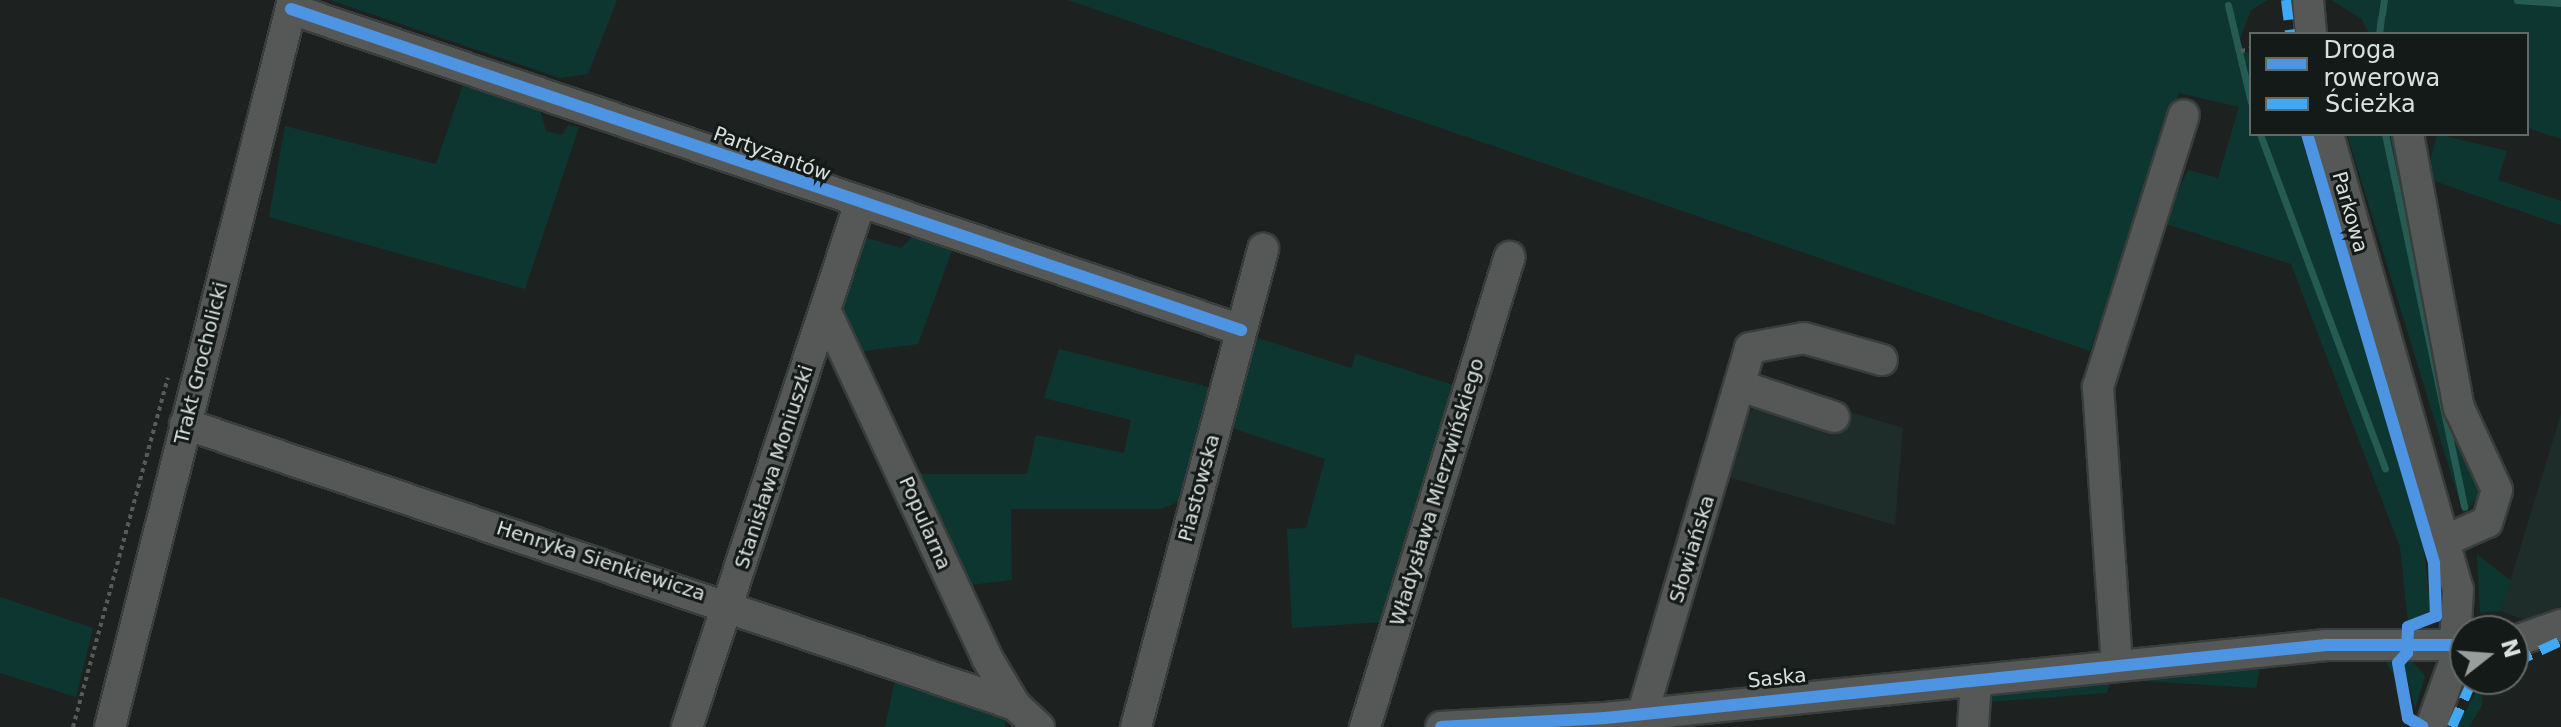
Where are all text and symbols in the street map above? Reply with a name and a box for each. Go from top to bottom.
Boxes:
legend [2249,32,2529,136]
text: Droga rowerowa [2324,36,2440,92]
text: Ścieżka [2325,90,2416,118]
street label: Partyzantów [710,122,834,186]
street label: Parkowa [2327,169,2373,255]
street label: Trakt Grocholicki [169,279,233,447]
street label: Władysława Mierzwińskiego [1385,355,1489,629]
street label: Stanisława Moniuszki [730,362,818,572]
street label: Piastowska [1173,432,1225,544]
street label: Popularna [894,473,956,573]
street label: Słowiańska [1664,492,1720,606]
street label: Henryka Sienkiewicza [494,516,708,606]
north arrow [2449,615,2529,695]
text: N [2496,636,2525,661]
street label: Saska [1746,663,1808,693]

